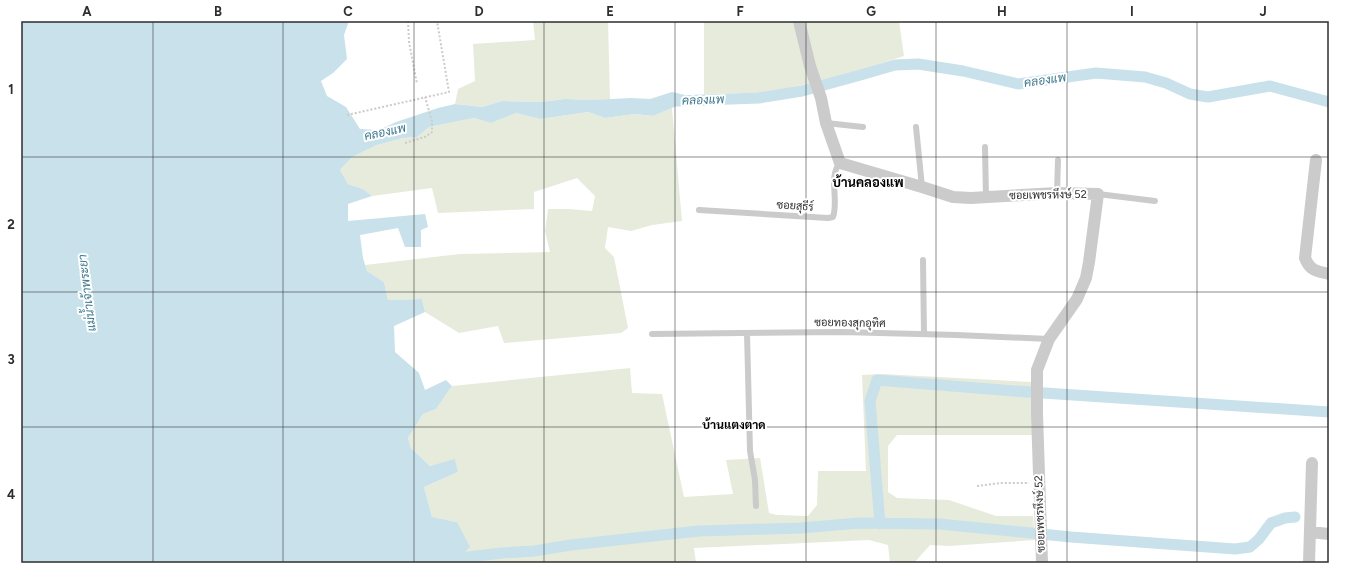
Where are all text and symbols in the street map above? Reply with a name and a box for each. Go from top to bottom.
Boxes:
text: A [82,4,92,19]
text: B [214,4,222,19]
text: C [343,4,353,19]
text: D [474,4,484,19]
text: E [606,4,614,19]
text: F [736,4,744,19]
text: G [866,4,876,19]
text: H [997,4,1007,19]
text: I [1130,4,1134,19]
text: J [1259,4,1267,19]
water label: คลองแพ [1023,70,1067,90]
text: 1 [8,82,14,97]
water label: คลองแพ [682,92,725,108]
water label: คลองแพ [363,121,407,143]
district label: บ้านคลองแพ [832,174,904,190]
street label: ซอยเพชรหึงษ์ 52 [1009,186,1087,202]
street label: ซอยสุธีร์ [776,196,814,216]
text: 2 [7,217,15,232]
water label: แม่น้ำเจ้าพระยา [71,253,99,333]
street label: ซอยทองสุกอุทิศ [814,316,886,332]
text: 3 [7,352,15,367]
district label: บ้านแตงตาด [702,417,766,432]
street label: ซอยเพชรหึงษ์ 52 [1030,475,1048,553]
text: 4 [7,487,15,502]

